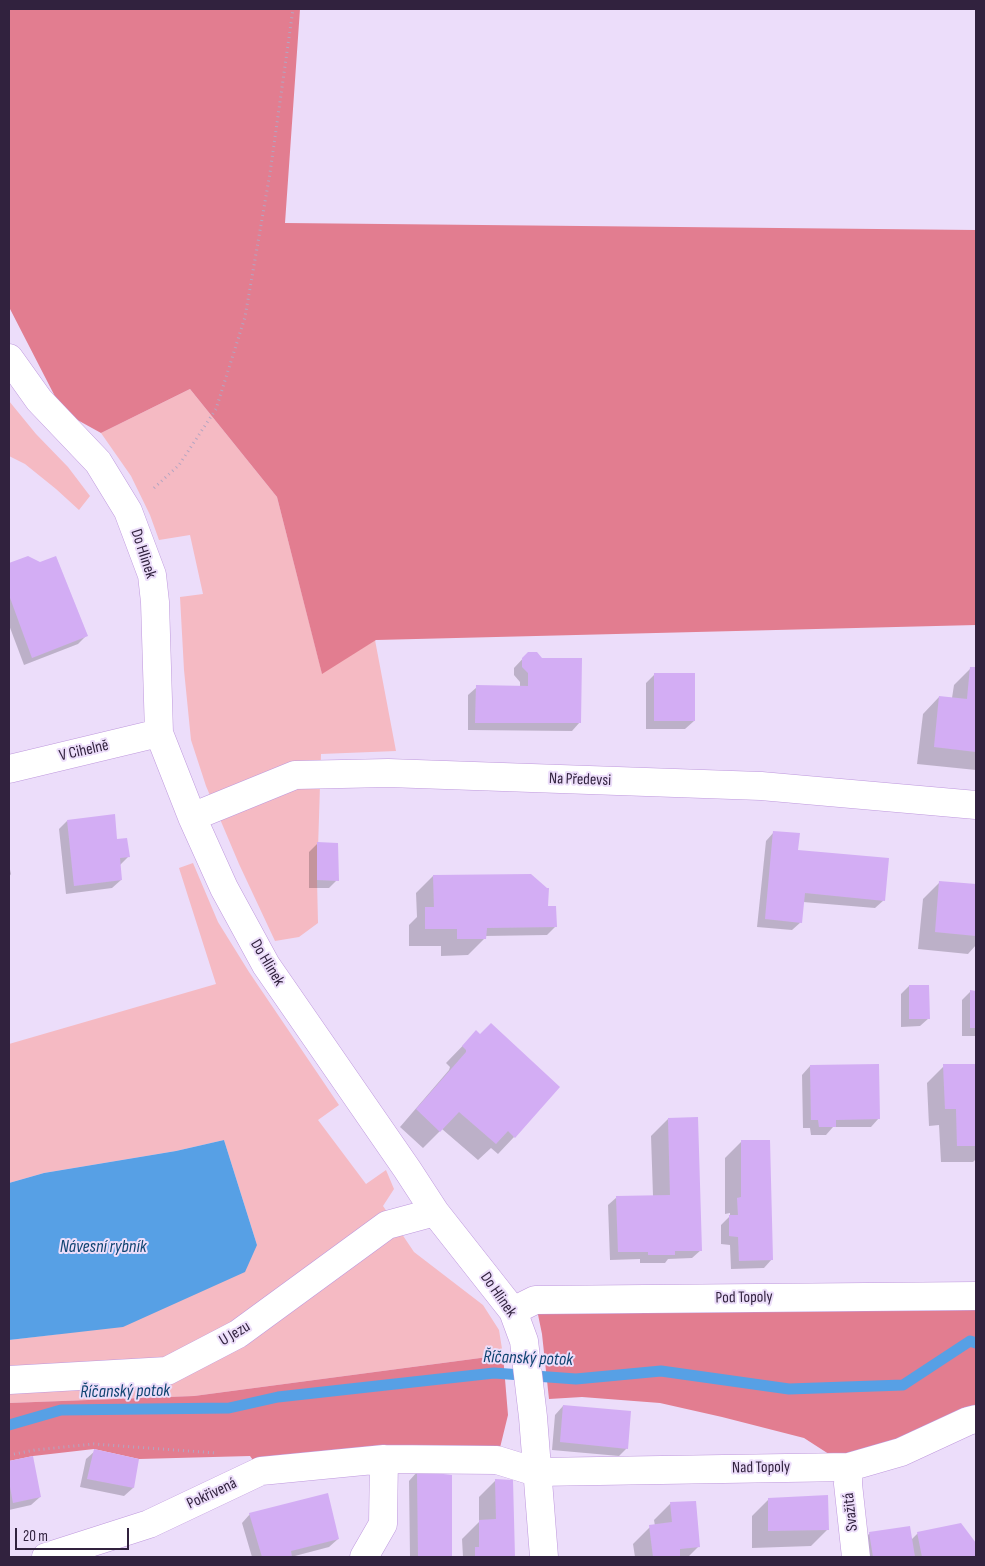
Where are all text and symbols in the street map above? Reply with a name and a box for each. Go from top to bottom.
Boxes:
street label: Do Hlinek [126,527,160,581]
street label: V Cihelně [57,736,111,766]
street label: Na Předevsi [549,769,611,791]
street label: Do Hlinek [246,936,288,990]
water label: Návesní rybník [60,1236,146,1258]
street label: Do Hlinek [476,1269,520,1321]
street label: Pod Topoly [715,1288,773,1308]
street label: U Jezu [216,1317,254,1351]
water label: Říčanský potok [483,1347,573,1371]
water label: Říčanský potok [80,1380,170,1404]
street label: Nad Topoly [732,1458,790,1478]
street label: Pokřivená [184,1474,240,1514]
street label: Svažitá [839,1492,863,1532]
scale bar [18,1518,131,1550]
text: 20 m [23,1527,48,1546]

